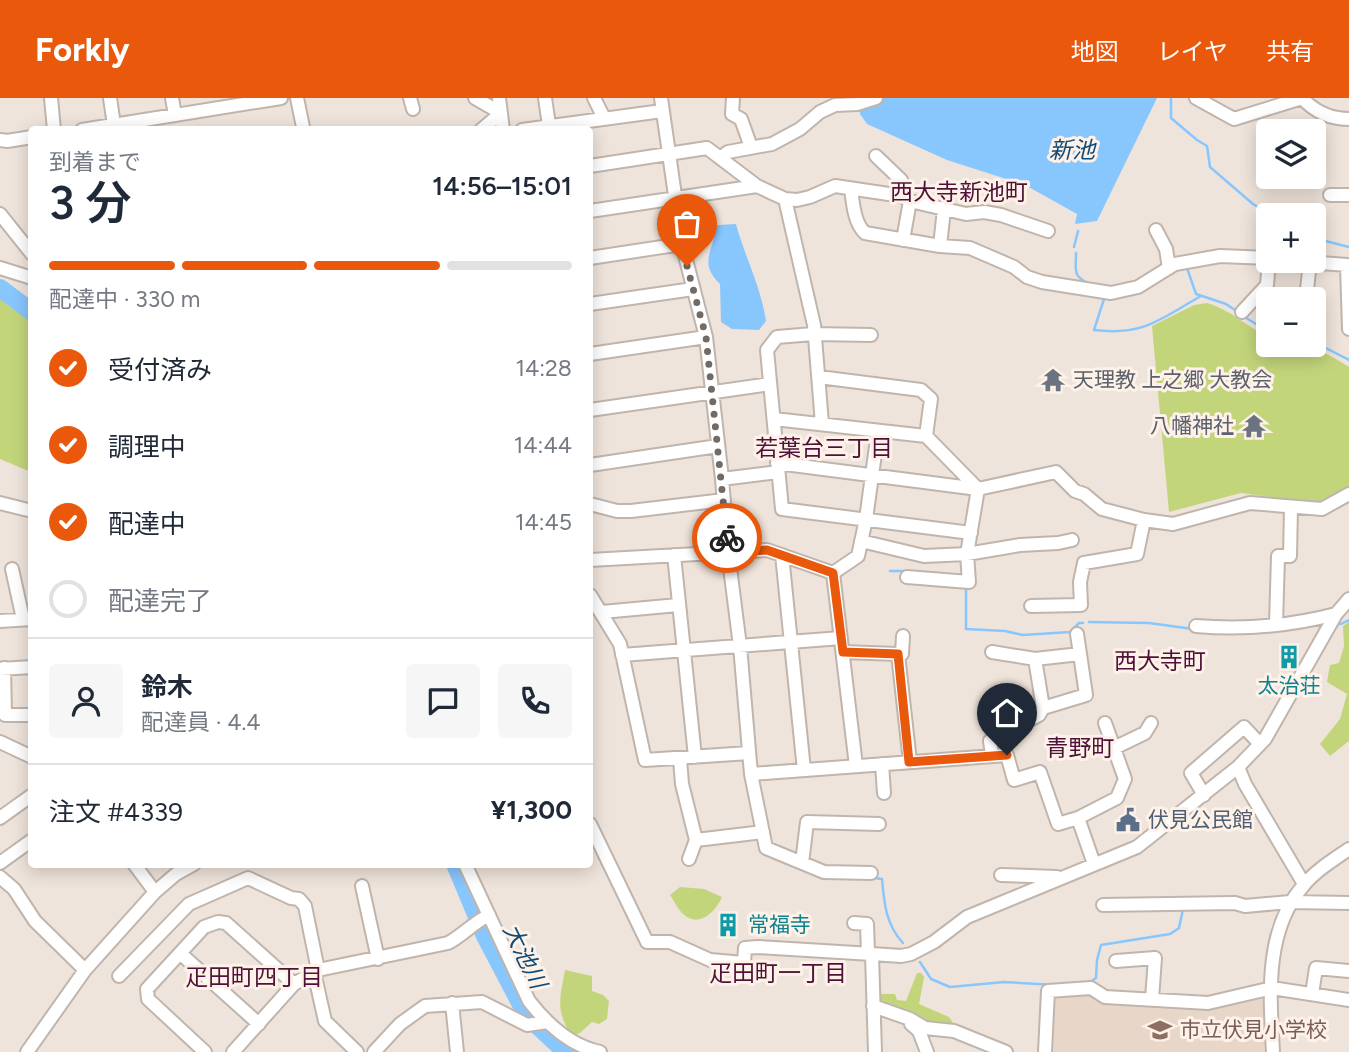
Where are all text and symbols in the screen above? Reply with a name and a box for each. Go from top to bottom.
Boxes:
text: Forkly [35,30,130,69]
text: 地図 [1071,37,1119,66]
text: レイヤ [1157,37,1228,66]
text: 共有 [1266,37,1314,66]
map controls [1256,119,1326,357]
button: layers [1256,119,1326,189]
water label: 新池 [1049,136,1097,164]
text: 到着まで [49,148,141,176]
text: 14:56–15:01 [432,170,572,202]
text: 3 分 [49,175,131,231]
district label: 西大寺新池町 [890,178,1028,206]
pin [657,194,717,266]
button: + [1256,203,1326,273]
icon: bag [668,205,706,243]
text: 配達中 · 330 m [49,285,200,313]
button: − [1256,287,1326,357]
icon: check [49,349,87,387]
text: 受付済み [108,354,212,386]
text: 14:28 [515,354,572,382]
temple icon: 天理教 上之郷 大教会 [1039,366,1067,394]
place label: 天理教 上之郷 大教会 [1073,367,1272,392]
temple icon: 八幡神社 [1240,412,1268,440]
place label: 八幡神社 [1150,413,1234,438]
icon: check [49,426,87,464]
text: 調理中 [108,431,186,463]
text: 14:44 [514,431,572,459]
district label: 若葉台三丁目 [755,434,893,462]
icon: check [49,503,87,541]
courier [692,503,762,573]
text: 配達中 [108,508,186,540]
text: 14:45 [515,508,572,536]
icon: bike [708,519,746,557]
text: 配達完了 [108,585,212,617]
building icon: 太治荘 [1275,643,1303,671]
district label: 西大寺町 [1114,647,1206,675]
button: person [49,664,123,738]
button: chat [406,664,480,738]
button: phone [498,664,572,738]
text: 鈴木 [141,671,193,703]
place label: 太治荘 [1258,673,1321,698]
pin [977,683,1037,755]
icon: home [988,694,1026,732]
text: 配達員 · 4.4 [141,708,261,736]
district label: 青野町 [1046,734,1115,762]
text: ¥1,300 [491,794,572,826]
text: 注文 #4339 [49,796,183,828]
public building icon: 伏見公民館 [1114,806,1142,834]
place label: 伏見公民館 [1148,807,1253,832]
building icon: 常福寺 [714,911,742,939]
place label: 常福寺 [748,912,811,937]
water label: 大池川 [497,919,554,996]
district label: 疋田町一丁目 [709,959,847,987]
district label: 疋田町四丁目 [185,963,323,991]
school or university icon: 市立伏見小学校 [1146,1016,1174,1044]
place label: 市立伏見小学校 [1180,1017,1327,1042]

